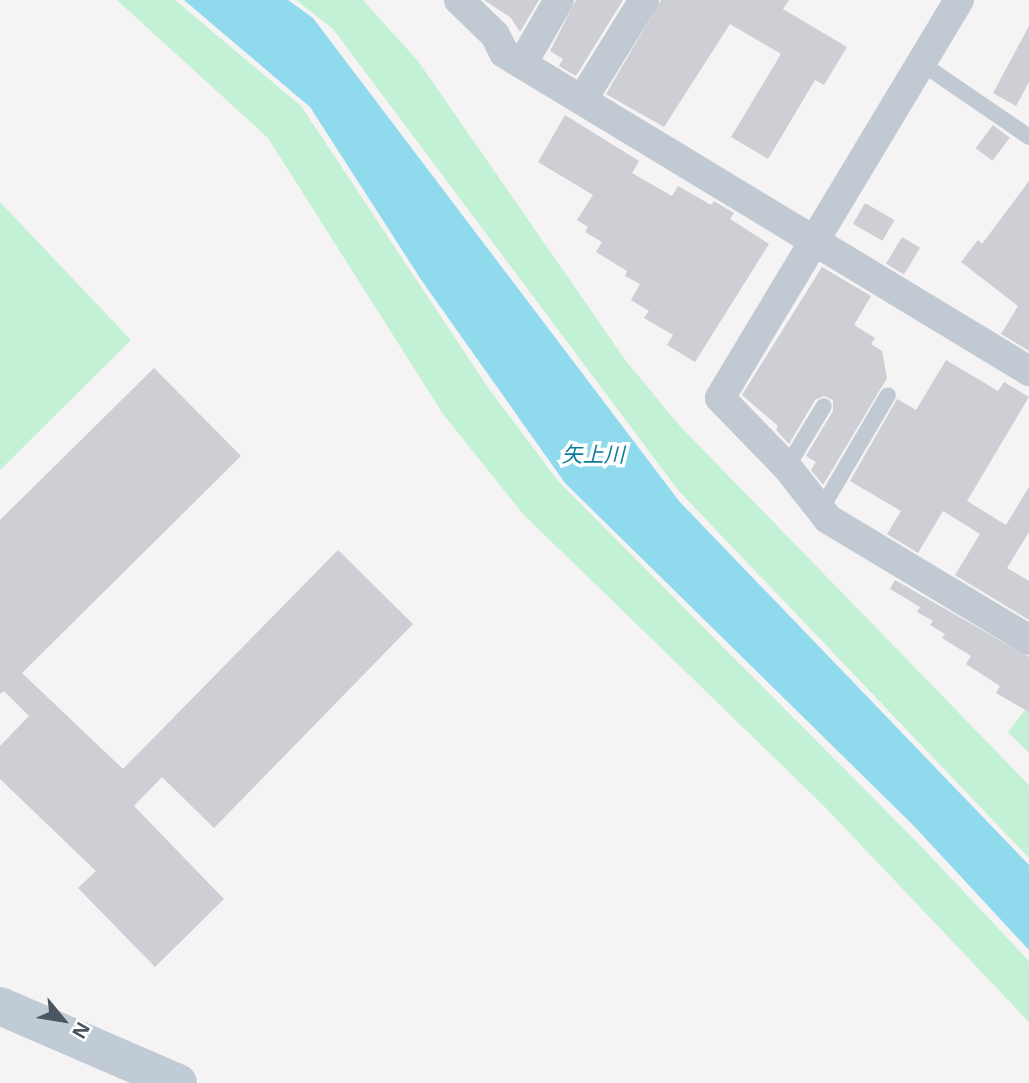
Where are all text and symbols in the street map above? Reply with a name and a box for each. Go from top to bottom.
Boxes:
water label: 矢上川 [562,441,624,467]
north arrow [28,985,98,1055]
text: N [66,1017,96,1044]

